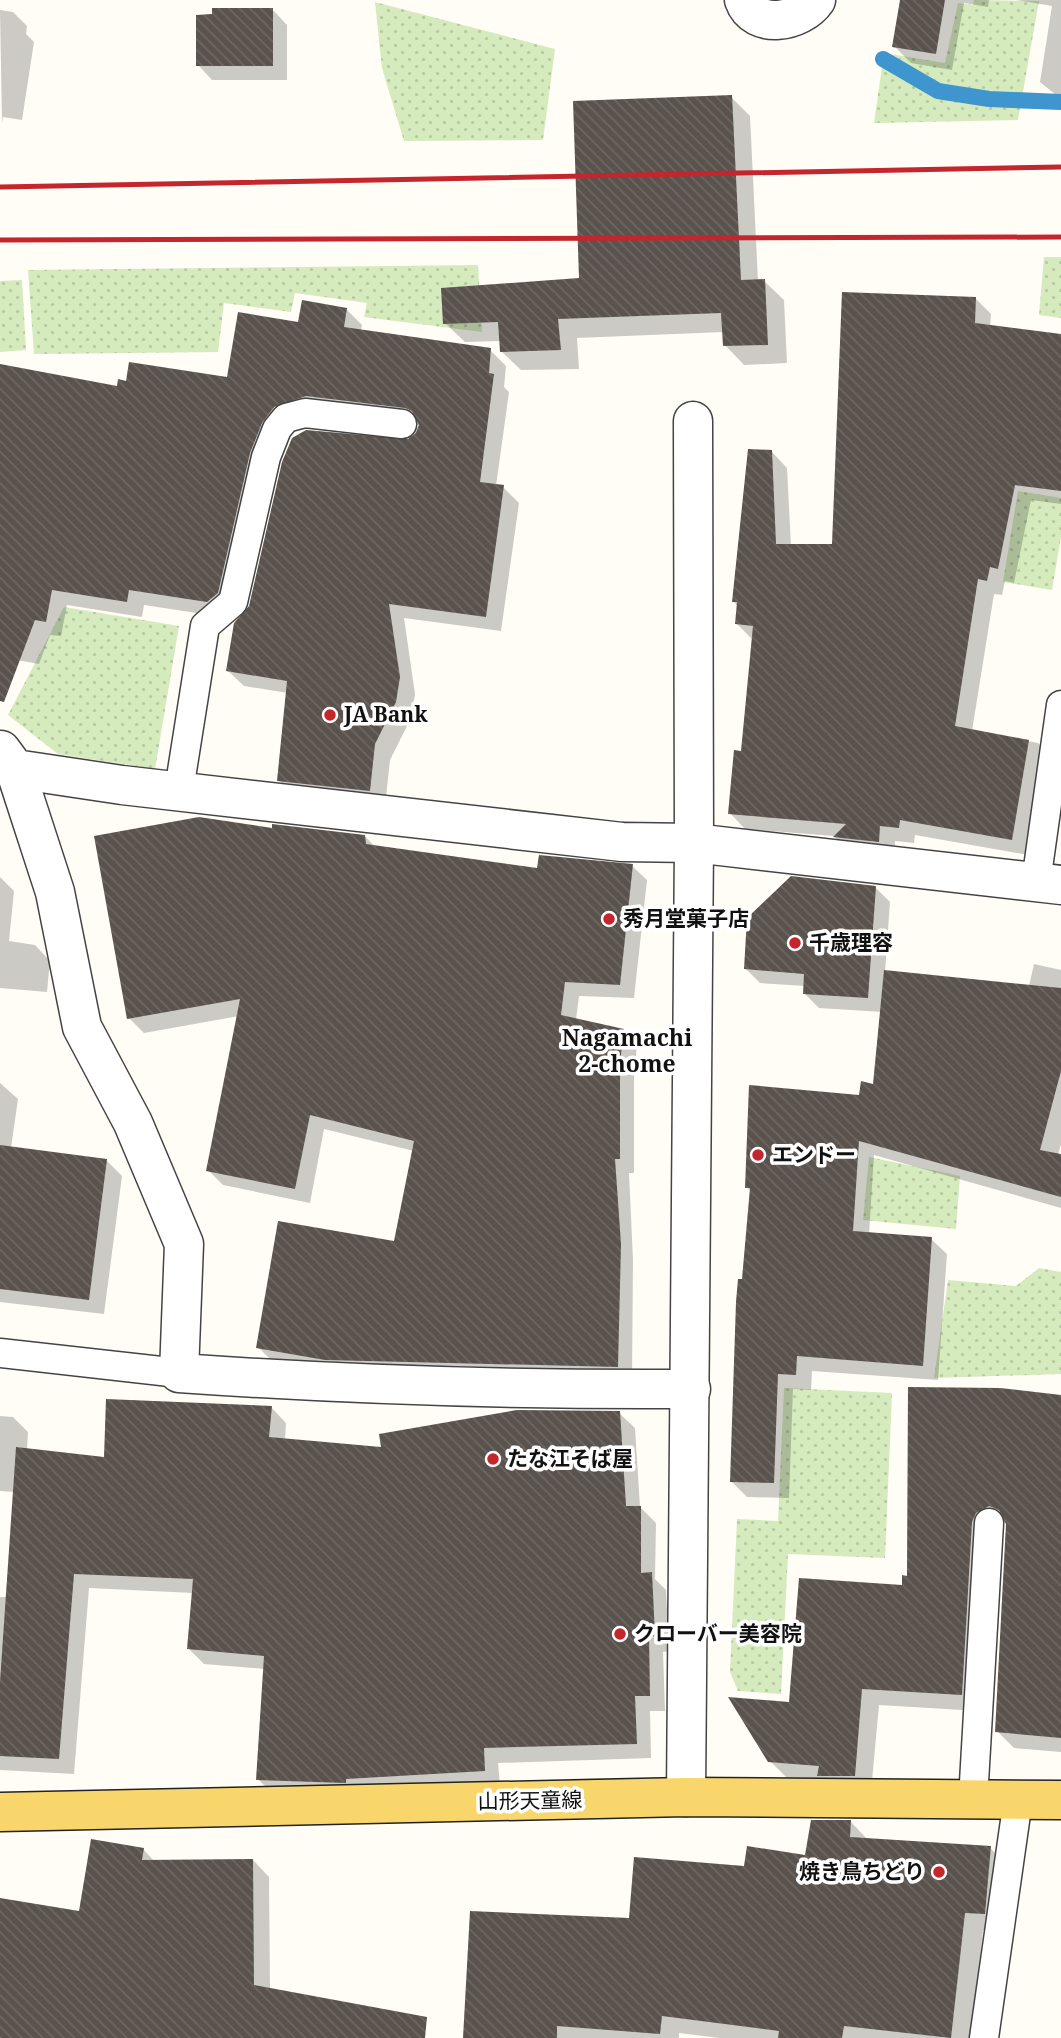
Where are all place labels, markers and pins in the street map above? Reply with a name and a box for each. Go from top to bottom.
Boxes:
place label: JA Bank [343,700,428,728]
marker: JA Bank [322,707,338,723]
place label: 秀月堂菓子店 [623,904,749,932]
marker: 秀月堂菓子店 [601,911,617,927]
place label: 千歳理容 [809,928,893,956]
marker: 千歳理容 [787,935,803,951]
place label: エンドー [772,1140,856,1168]
marker: エンドー [750,1147,766,1163]
place label: たな江そば屋 [507,1444,633,1472]
marker: たな江そば屋 [485,1451,501,1467]
place label: クローバー美容院 [634,1619,802,1647]
marker: クローバー美容院 [612,1626,628,1642]
place label: 焼き鳥ちどり [799,1857,925,1885]
marker: 焼き鳥ちどり [931,1864,947,1880]

